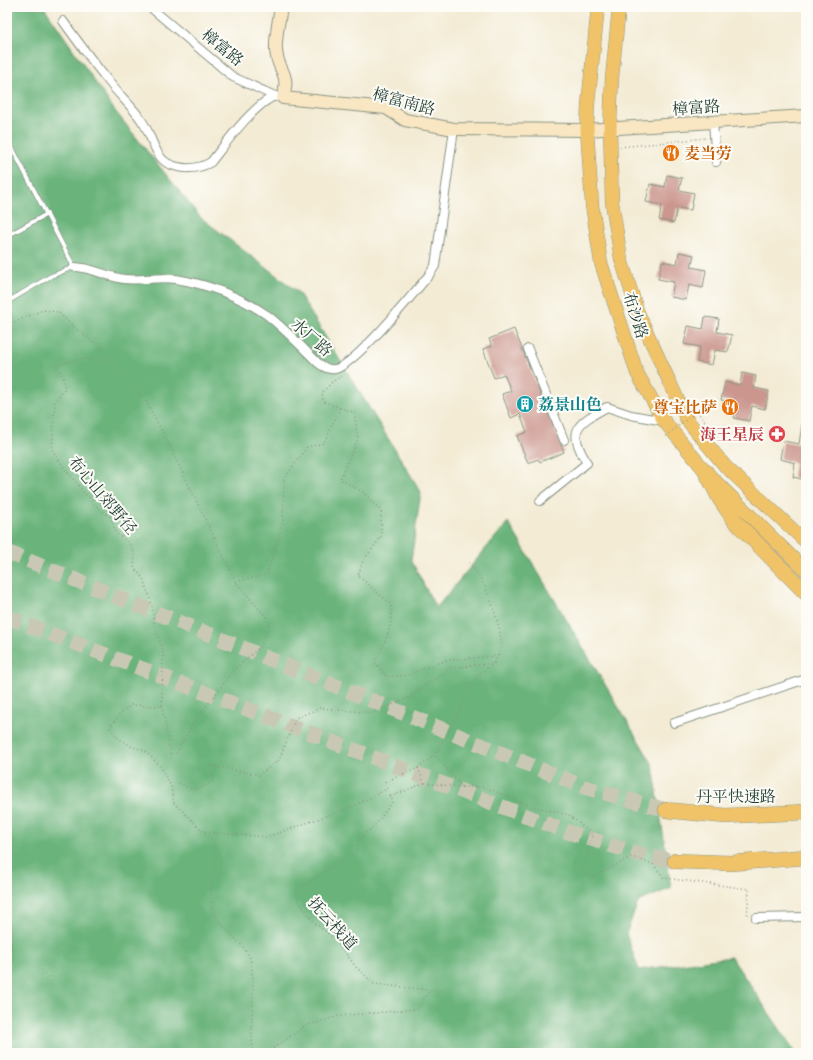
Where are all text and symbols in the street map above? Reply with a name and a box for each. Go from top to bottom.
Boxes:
street label: 樟富路 [198,25,247,70]
street label: 樟富南路 [370,84,437,119]
street label: 樟富路 [671,96,721,119]
restaurant icon: 麦当劳 [661,143,681,163]
place label: 麦当劳 [684,144,732,163]
street label: 布沙路 [619,289,652,341]
street label: 水厂路 [287,314,336,360]
building icon: 荔景山色 [515,394,535,414]
place label: 荔景山色 [538,395,602,414]
restaurant icon: 尊宝比萨 [720,397,740,417]
place label: 尊宝比萨 [653,398,717,417]
pharmacy icon: 海王星辰 [767,424,787,444]
place label: 海王星辰 [700,425,764,444]
street label: 布心山郊野径 [64,452,141,538]
street label: 丹平快速路 [696,787,776,806]
street label: 抚云栈道 [304,893,361,953]

